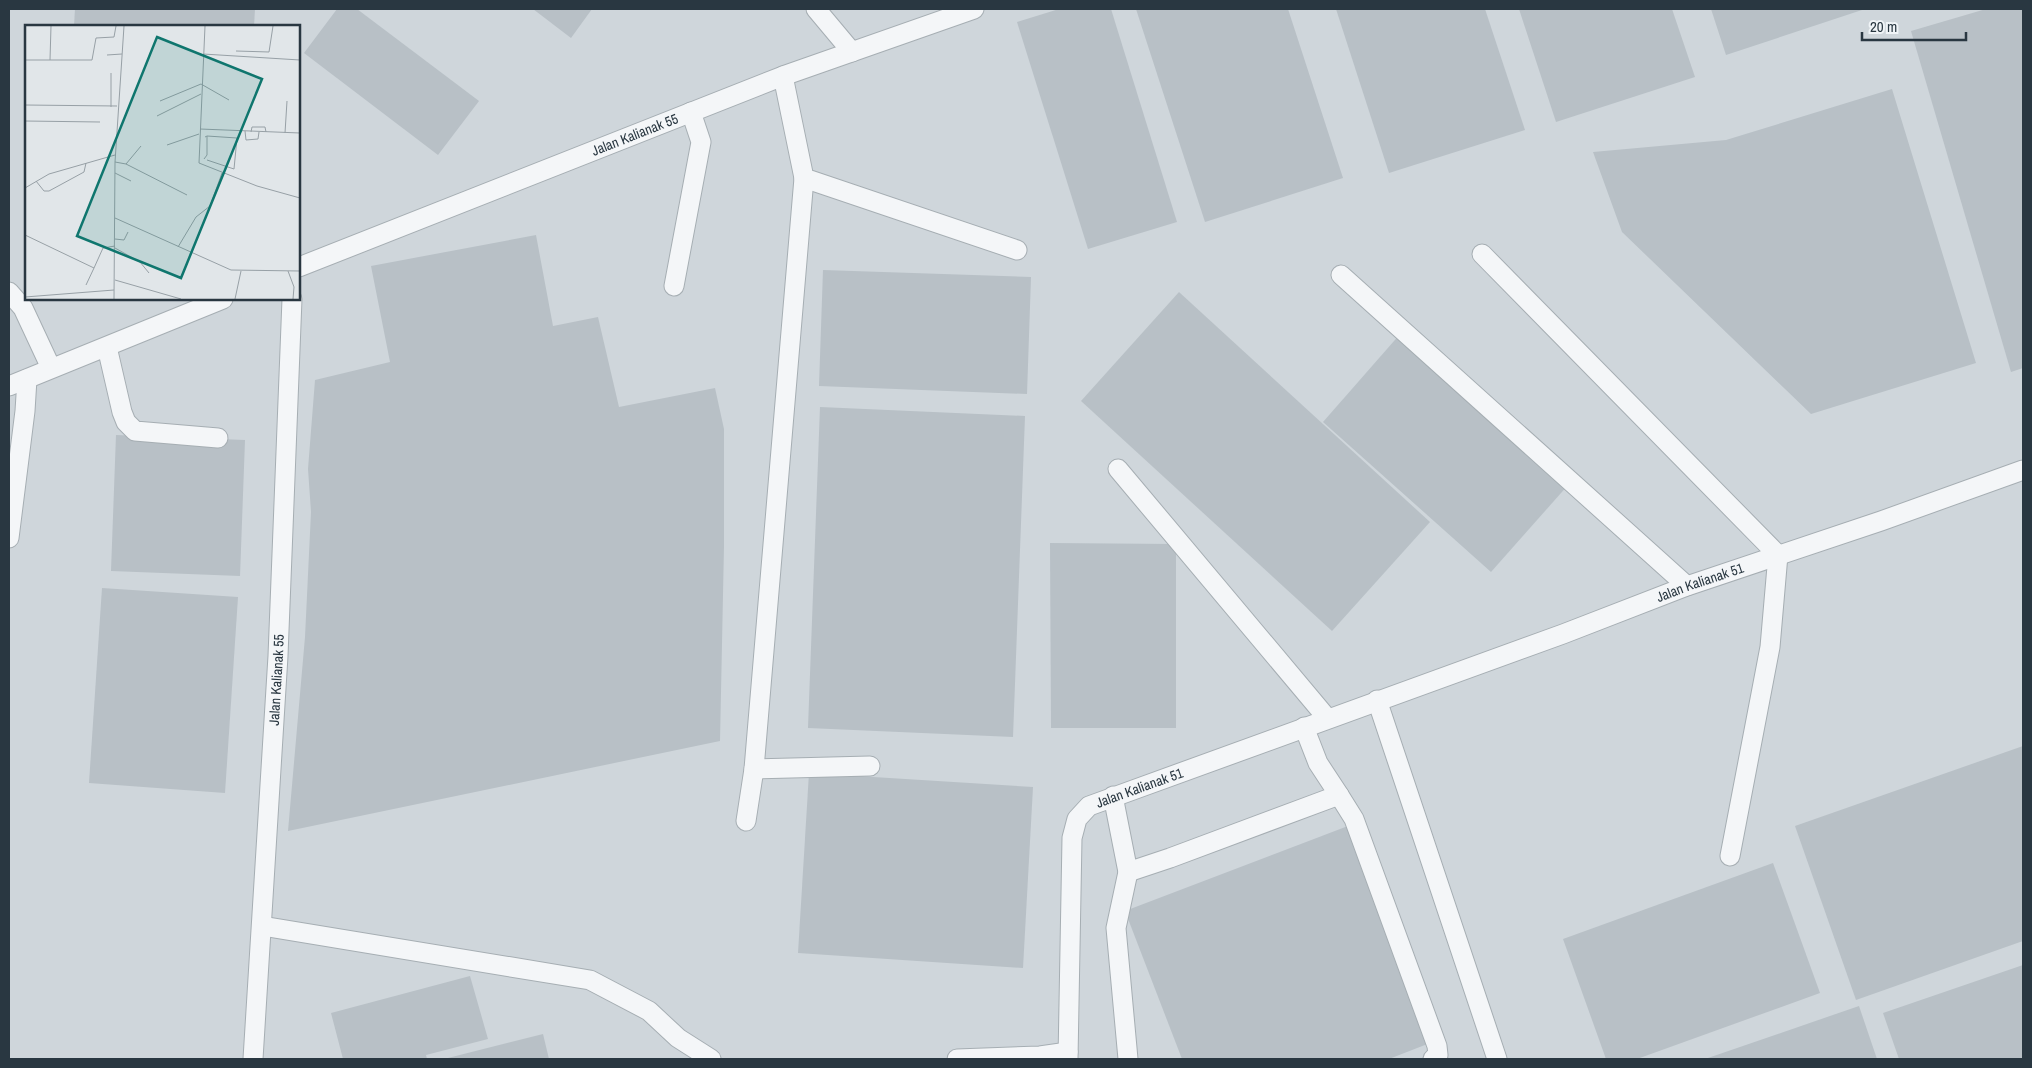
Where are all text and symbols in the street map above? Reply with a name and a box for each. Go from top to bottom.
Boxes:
scale bar [1862,10,1966,42]
text: 20 m [1870,16,1897,37]
inset map [25,25,300,300]
street label: Jalan Kalianak 55 [589,109,681,160]
street label: Jalan Kalianak 51 [1654,558,1747,606]
street label: Jalan Kalianak 55 [265,634,288,726]
street label: Jalan Kalianak 51 [1093,763,1186,812]

